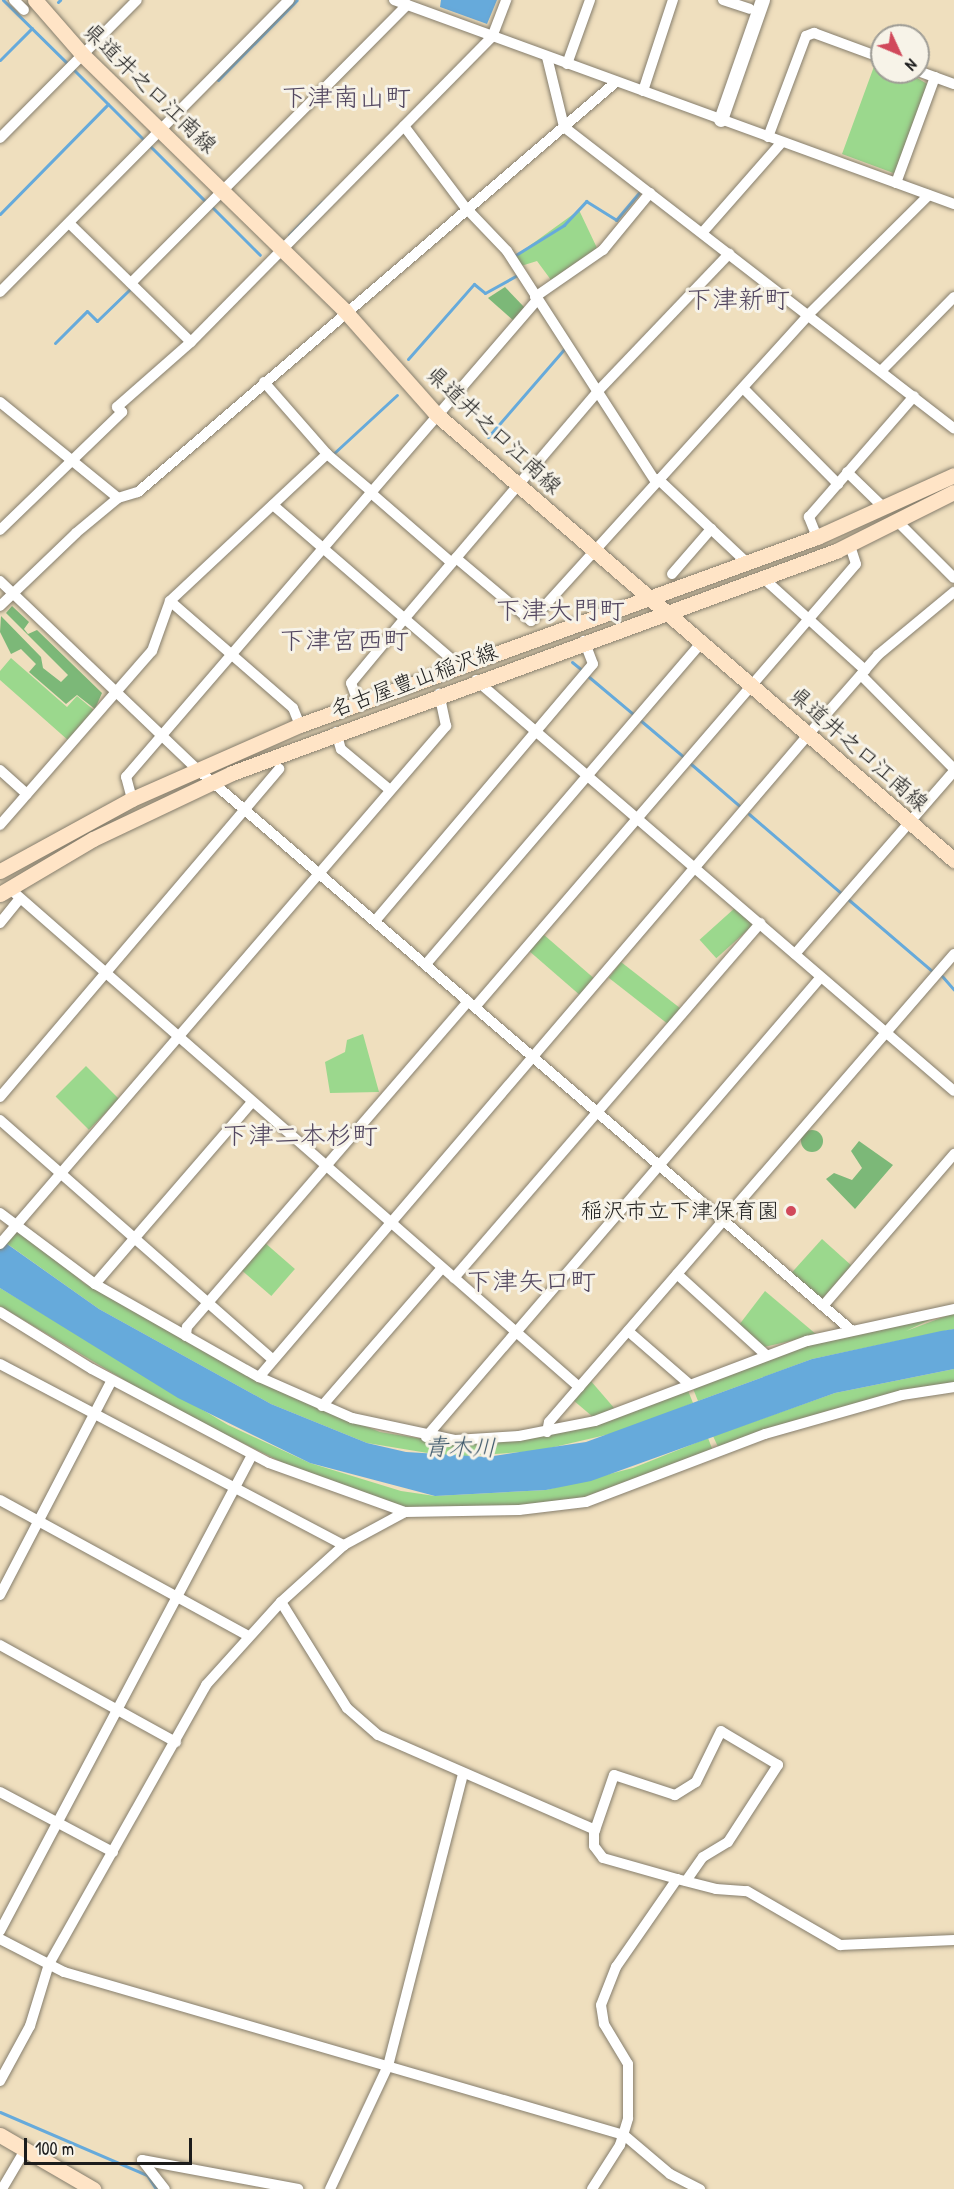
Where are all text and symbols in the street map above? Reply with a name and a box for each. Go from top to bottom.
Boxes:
street label: 県道井之口江南線 [78,17,222,159]
north arrow [870,24,930,84]
text: N [901,54,922,76]
district label: 下津南山町 [281,81,411,113]
district label: 下津新町 [686,283,790,315]
street label: 県道井之口江南線 [421,360,567,500]
district label: 下津大門町 [495,594,625,626]
district label: 下津宮西町 [279,624,409,656]
street label: 名古屋豊山稲沢線 [327,637,501,723]
street label: 県道井之口江南線 [784,681,934,817]
district label: 下津二本杉町 [222,1119,378,1151]
place label: 稲沢市立下津保育園 [581,1198,779,1224]
marker: 稲沢市立下津保育園 [784,1204,798,1218]
district label: 下津矢口町 [466,1265,596,1297]
water label: 青木川 [424,1432,496,1462]
scale bar [27,2126,195,2164]
text: 100 m [35,2136,74,2161]

